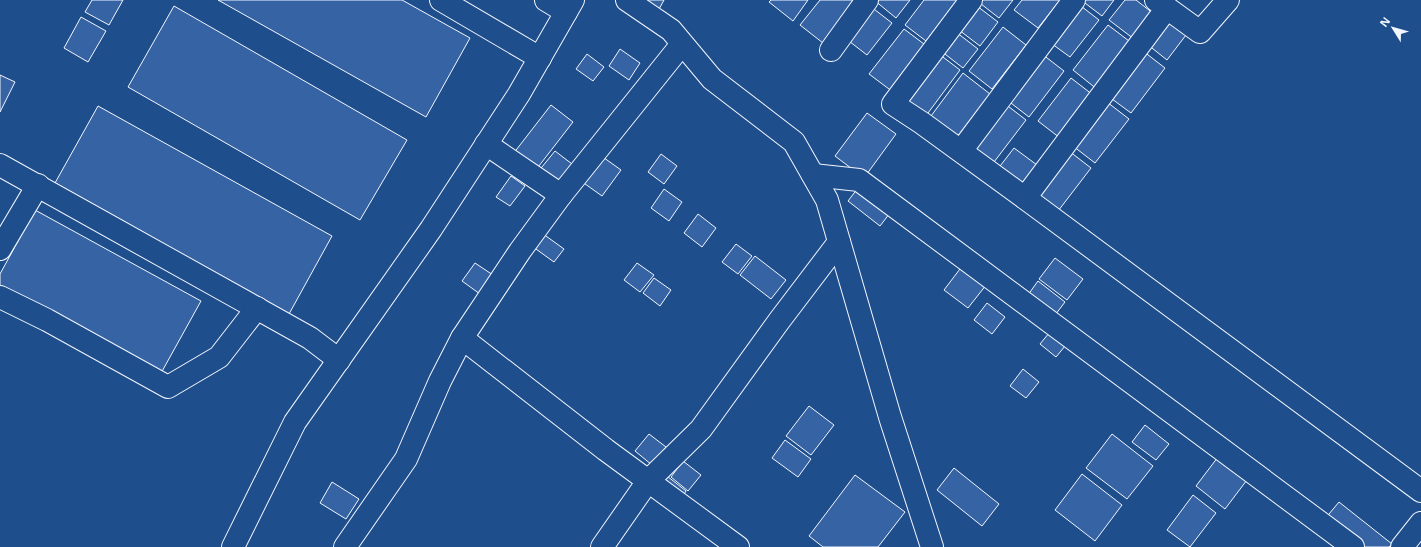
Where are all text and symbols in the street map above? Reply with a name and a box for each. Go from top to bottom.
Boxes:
north arrow [1373,8,1413,48]
text: N [1376,14,1393,30]

